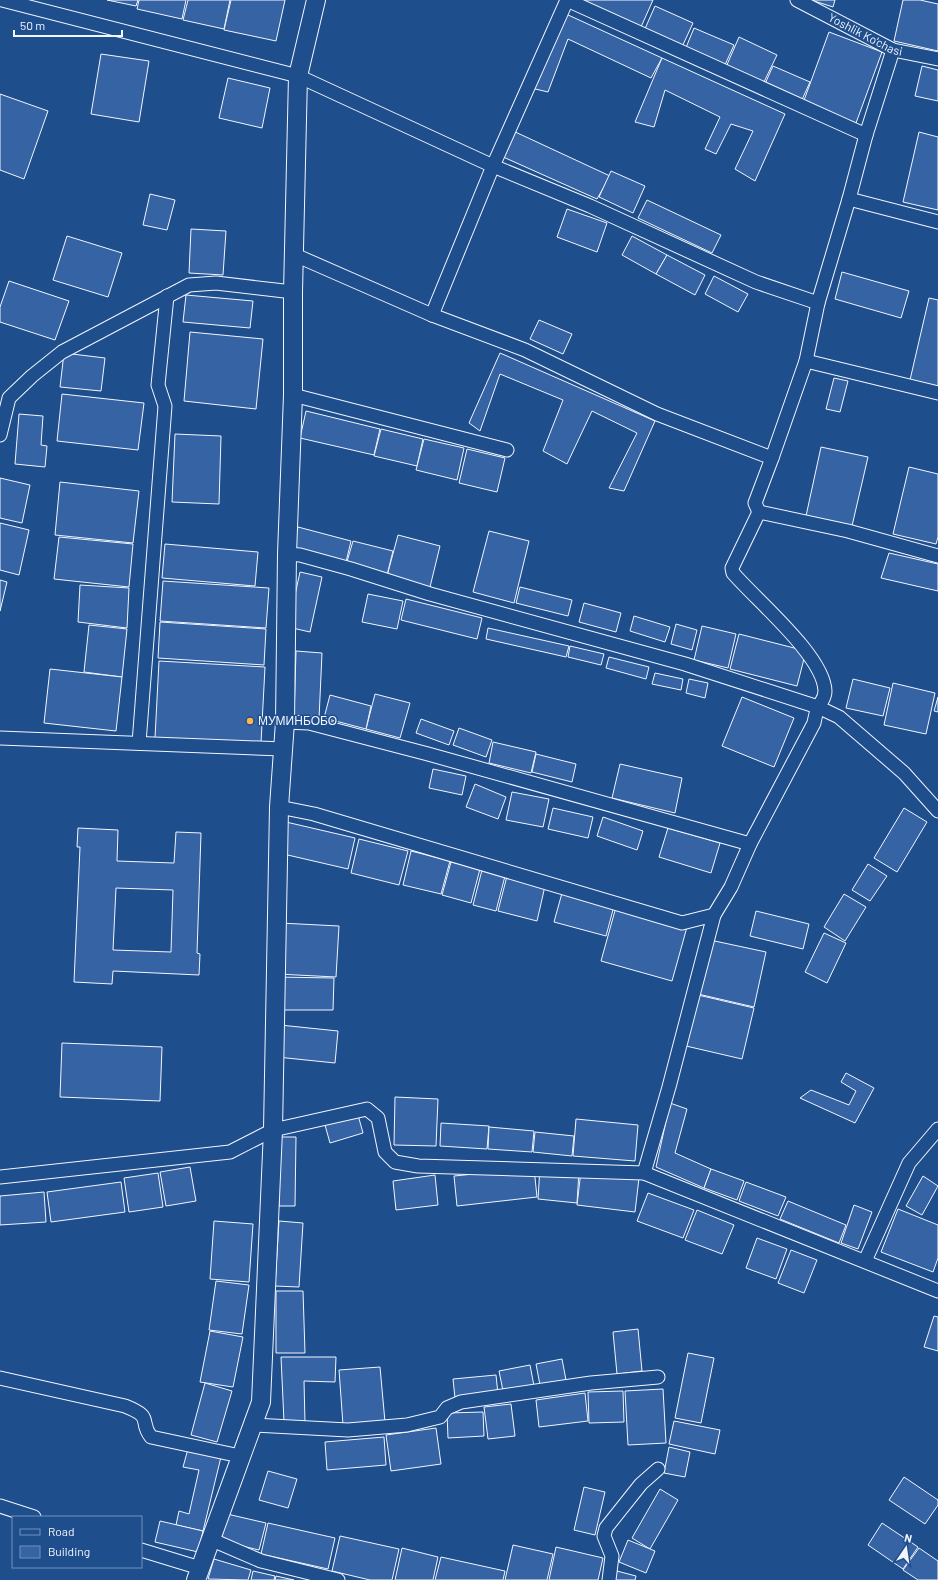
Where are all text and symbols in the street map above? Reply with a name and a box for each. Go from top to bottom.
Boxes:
street label: Yoshlik Ko'chasi [826,10,904,58]
scale bar [14,12,122,38]
text: 50 m [20,18,45,32]
place label: МУМИНБОБО [258,713,337,727]
marker: МУМИНБОБО [245,716,255,726]
legend [12,1516,142,1568]
text: Road [48,1524,75,1538]
north arrow [886,1528,926,1568]
text: N [903,1531,913,1545]
text: Building [48,1544,90,1558]

